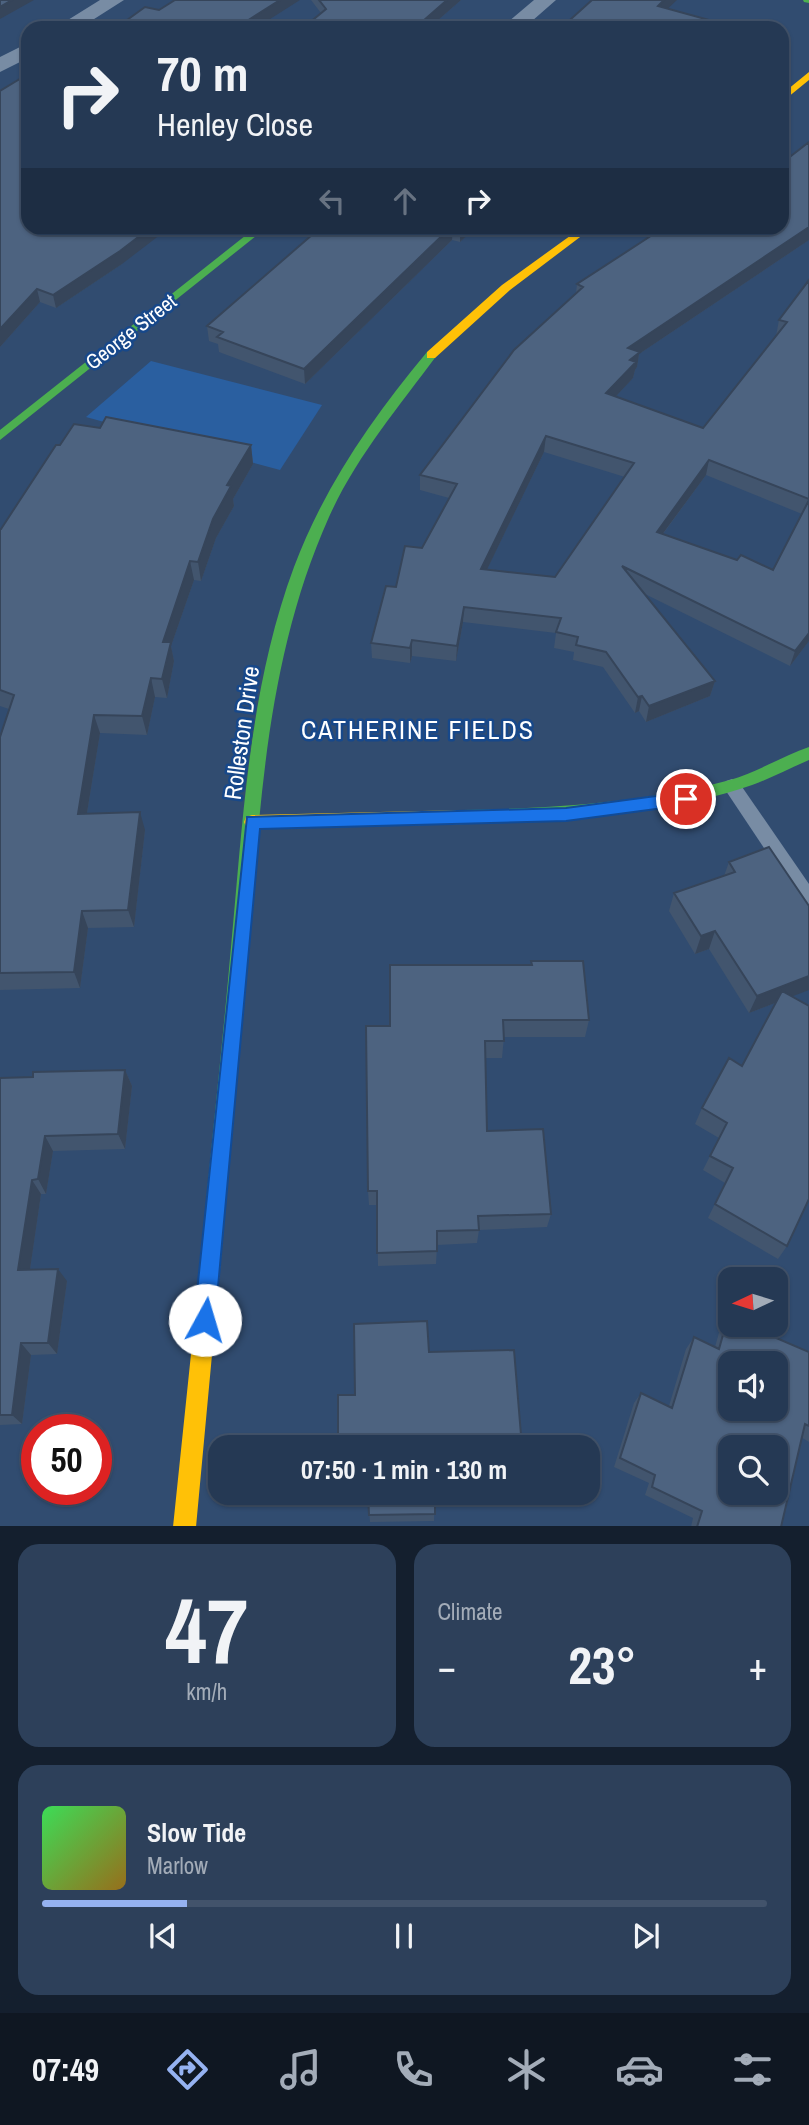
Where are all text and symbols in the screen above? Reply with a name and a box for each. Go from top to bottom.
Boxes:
text: 70 m [157,40,249,106]
icon: right [42,49,133,140]
text: Henley Close [157,103,313,146]
icon: left [313,182,351,220]
icon: ahead [386,182,424,220]
icon: right [459,182,497,220]
street label: George Street [79,287,182,376]
street label: Rolleston Drive [216,664,266,802]
district label: CATHERINE FIELDS [301,712,535,747]
pin [656,769,716,829]
icon: arrive [667,780,705,818]
north arrow [718,1267,788,1337]
map controls [718,1267,788,1505]
position arrow [168,1283,242,1357]
button: sound [718,1351,788,1421]
speed limit sign: 50 [21,1414,112,1505]
button: search [718,1435,788,1505]
text: 07:50 · 1 min · 130 m [301,1452,507,1487]
text: 47 [165,1569,248,1691]
text: Climate [438,1596,502,1627]
text: 23° [568,1630,636,1700]
text: − [438,1641,456,1692]
text: + [749,1641,767,1692]
text: km/h [186,1676,227,1707]
text: Slow Tide [147,1815,246,1850]
text: Marlow [147,1850,208,1881]
icon: previous [144,1917,182,1955]
icon: pause [385,1917,423,1955]
icon: next [627,1917,665,1955]
icon: directions [163,2045,212,2094]
icon: music [276,2045,325,2094]
icon: phone [389,2045,438,2094]
icon: climate [502,2045,551,2094]
icon: car [615,2045,664,2094]
icon: filters [728,2045,777,2094]
text: 07:49 [32,2048,99,2091]

